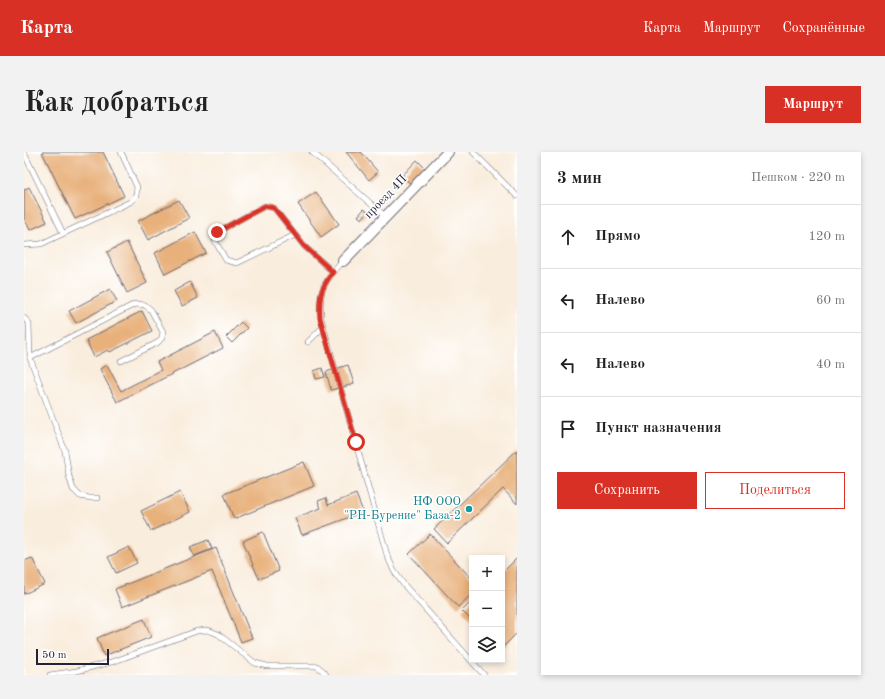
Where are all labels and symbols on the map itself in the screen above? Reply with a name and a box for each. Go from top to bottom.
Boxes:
street label: проезд 4П [363,173,409,221]
route end [208,223,226,241]
route start [347,433,365,451]
place label: НФ ООО "РН-Бурение" База-2 [344,496,461,522]
marker: НФ ООО "РН-Бурение" База-2 [464,504,474,514]
scale bar [36,647,109,666]

